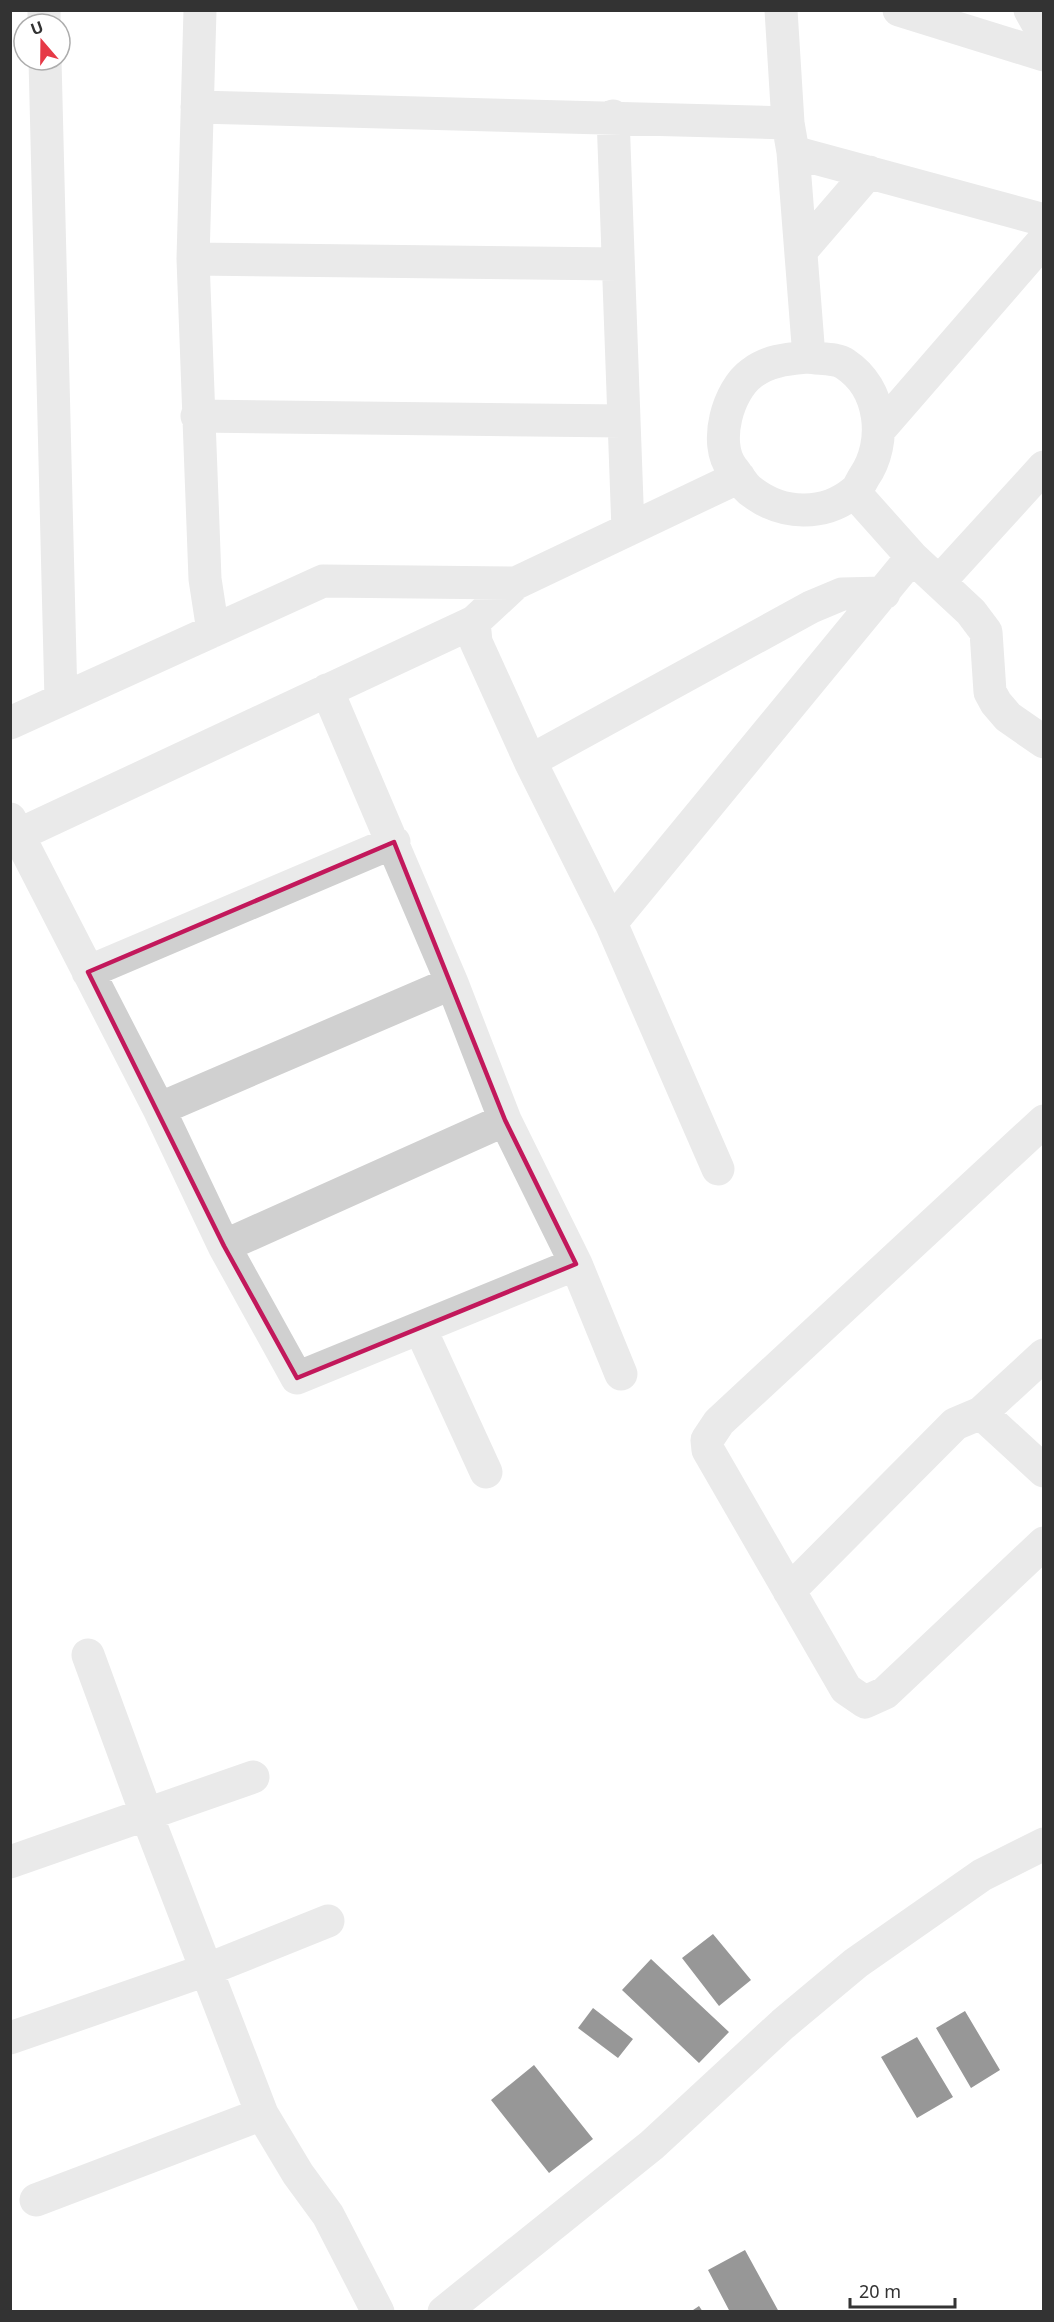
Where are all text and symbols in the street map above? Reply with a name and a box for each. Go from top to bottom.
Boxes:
north arrow [12,12,72,72]
text: U [27,15,46,40]
scale bar [850,2271,955,2309]
text: 20 m [859,2279,901,2303]

